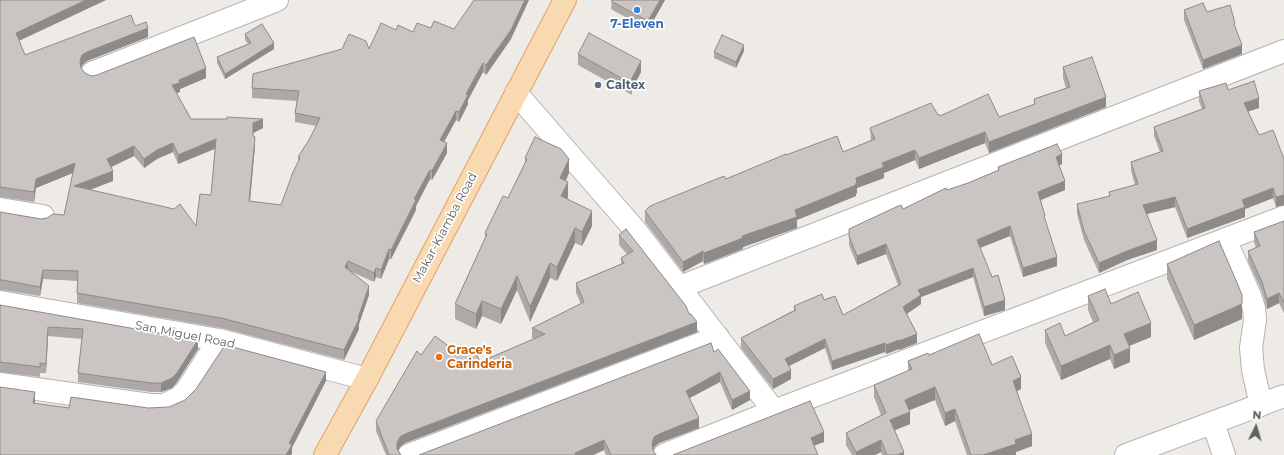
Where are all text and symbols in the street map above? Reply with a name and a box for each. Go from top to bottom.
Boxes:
marker: 7-Eleven [632,5,642,15]
place label: 7-Eleven [610,17,664,31]
place label: Caltex [606,78,645,92]
marker: Caltex [593,80,603,90]
street label: Makar-Kiamba Road [410,170,480,286]
street label: San Miguel Road [134,318,236,352]
place label: Grace's Carinderia [447,343,512,371]
marker: Grace's Carinderia [434,352,444,362]
north arrow [1236,407,1276,447]
text: N [1252,408,1262,422]

